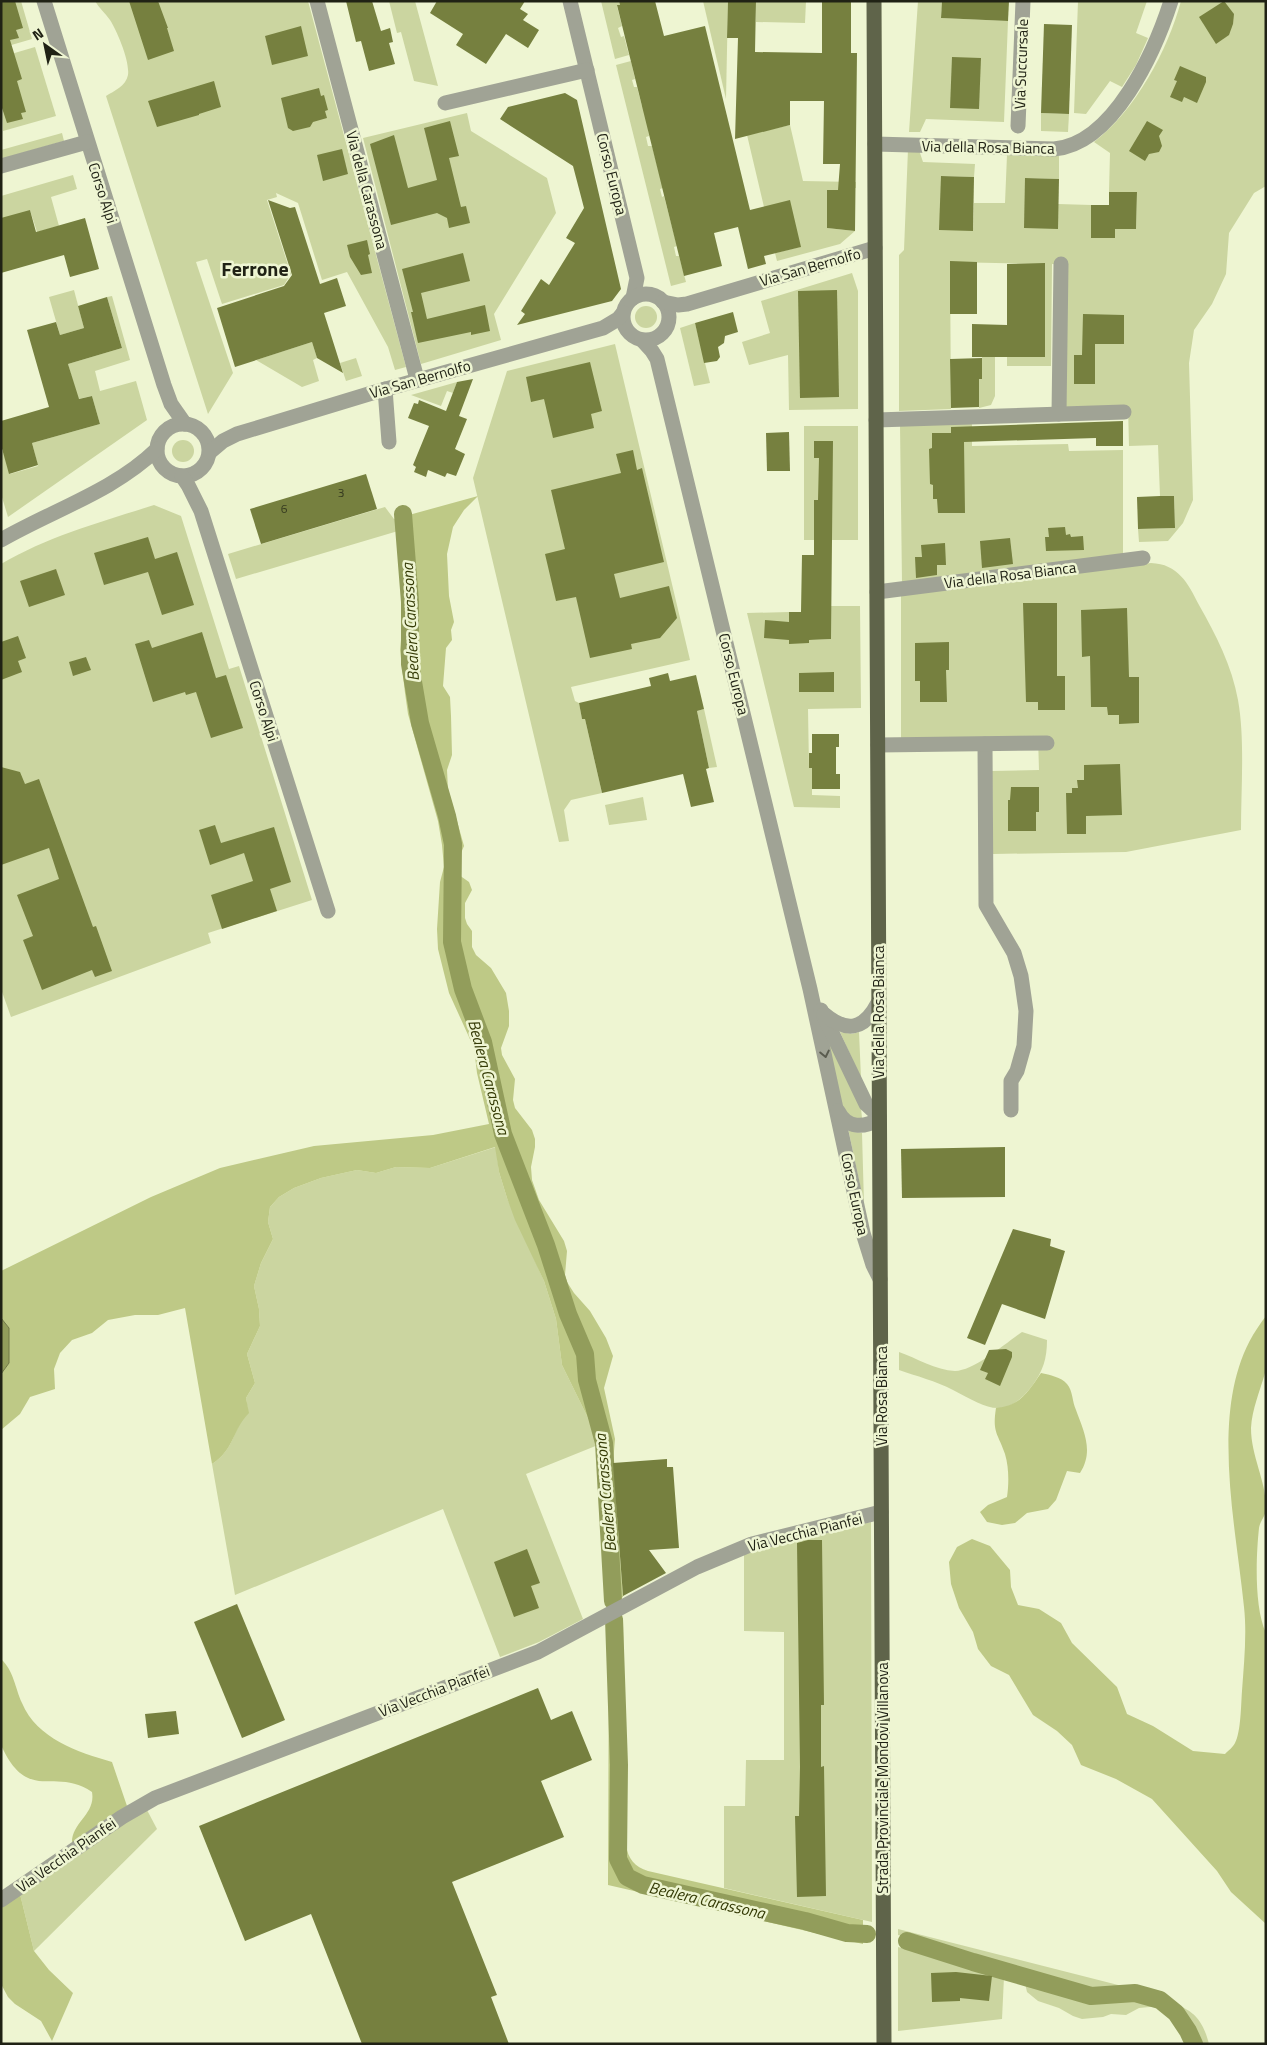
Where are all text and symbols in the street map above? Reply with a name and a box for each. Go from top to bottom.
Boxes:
street label: Via Succursale [1008,18,1034,110]
north arrow [20,20,70,70]
text: N [28,22,47,45]
street label: Via della Carassona [340,128,394,252]
street label: Corso Europa [591,131,633,218]
street label: Via della Rosa Bianca [921,134,1055,160]
street label: Corso Alpi [82,160,124,226]
street label: Via San Bernolfo [757,242,863,292]
district label: Ferrone [221,253,289,284]
street label: Via San Bernolfo [367,354,473,404]
house number: 3 [338,483,344,502]
house number: 6 [281,499,288,518]
street label: Via della Rosa Bianca [943,555,1078,595]
water label: Bealera Carassona [395,561,425,682]
street label: Corso Europa [713,631,755,718]
street label: Corso Alpi [243,678,285,744]
street label: Via della Rosa Bianca [867,945,890,1079]
water label: Bealera Carassona [462,1017,516,1138]
one-way arrow [819,1049,829,1058]
street label: Corso Europa [835,1151,875,1238]
street label: Via Rosa Bianca [870,1346,893,1446]
water label: Bealera Carassona [588,1432,622,1553]
street label: Via Vecchia Pianfei [745,1507,865,1557]
street label: Via Vecchia Pianfei [375,1659,493,1723]
street label: Strada Provinciale Mondovì Villanova [871,1662,894,1894]
street label: Via Vecchia Pianfei [11,1812,121,1898]
water label: Bealera Carassona [647,1875,768,1925]

